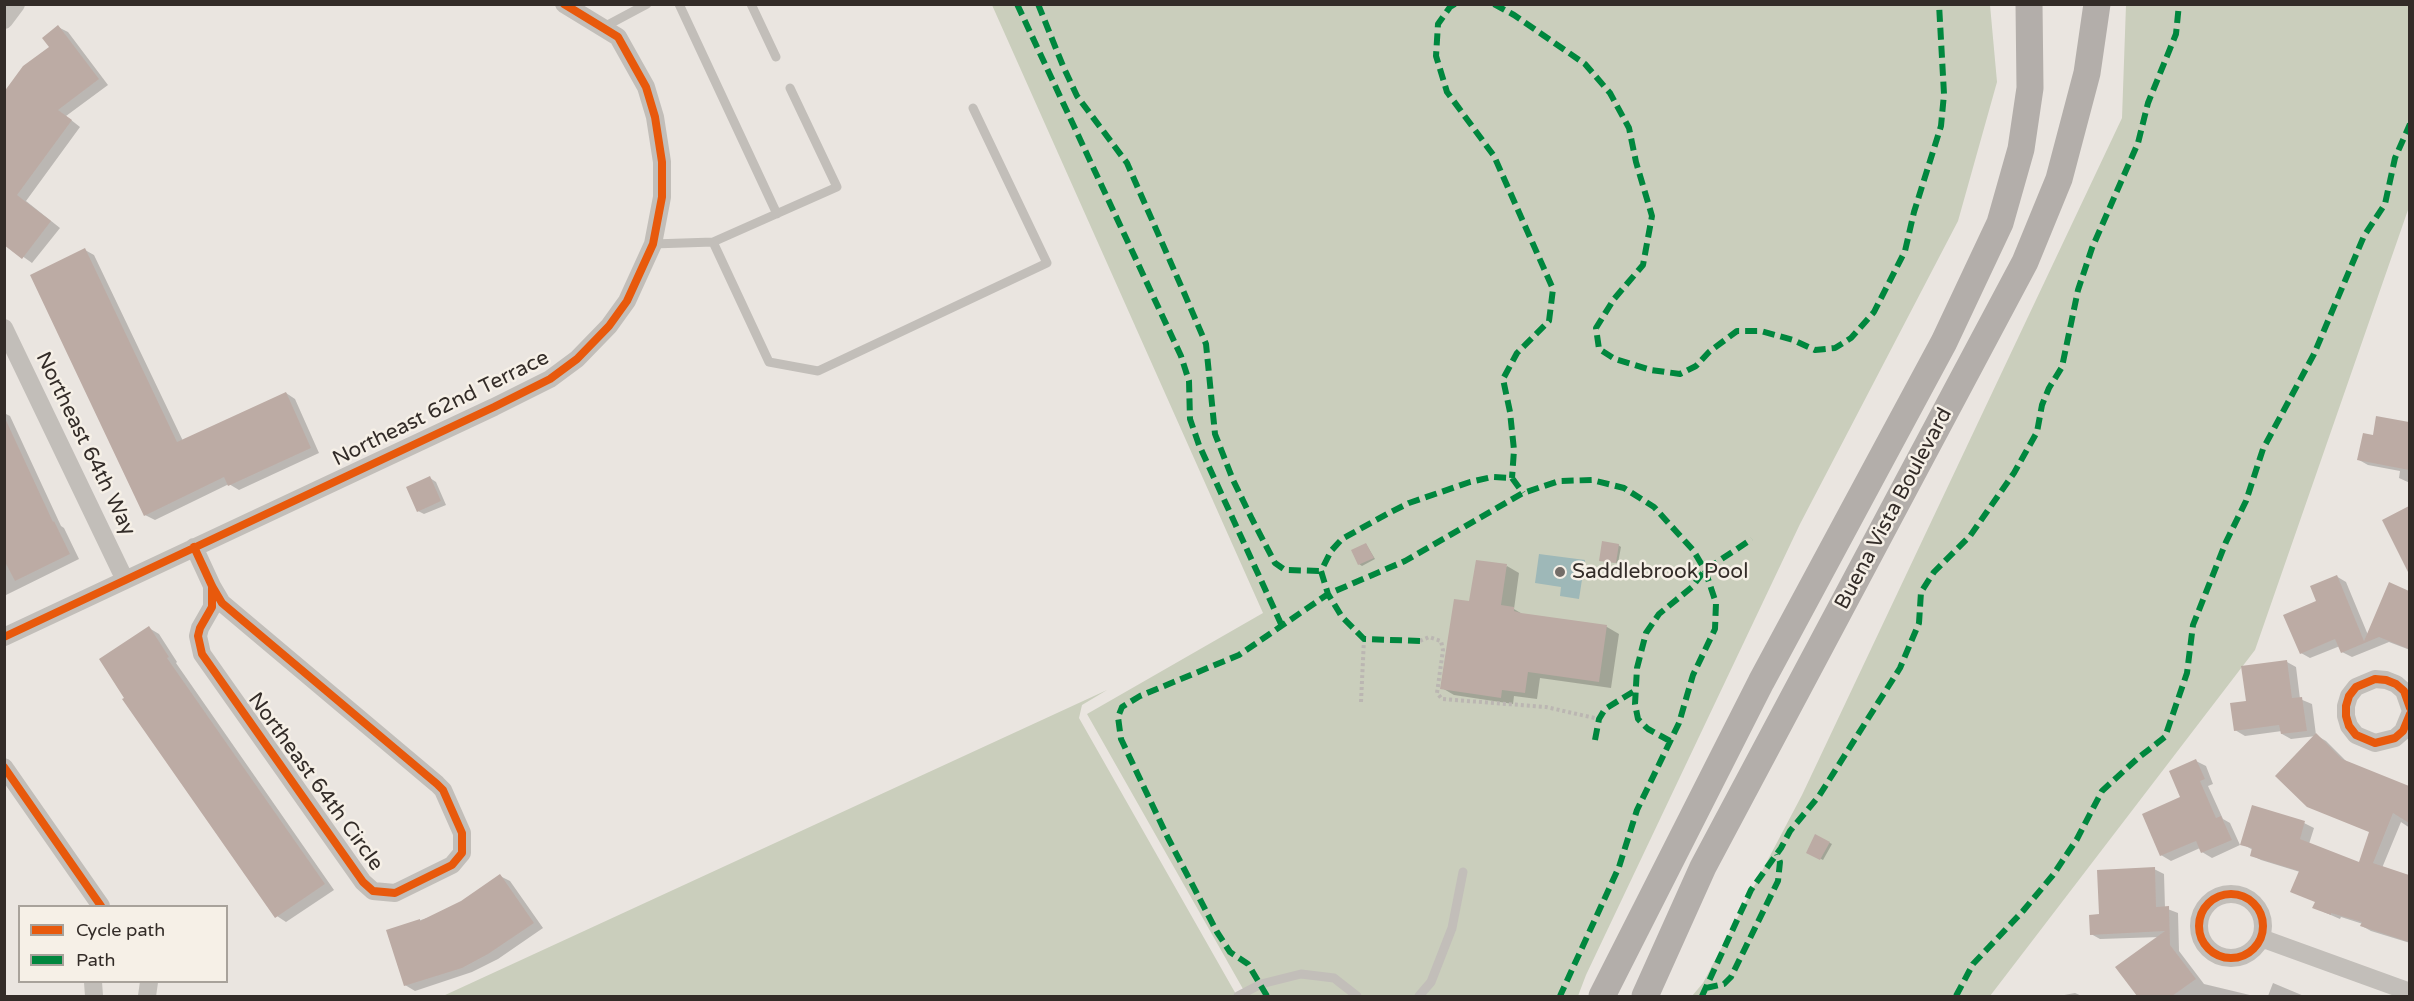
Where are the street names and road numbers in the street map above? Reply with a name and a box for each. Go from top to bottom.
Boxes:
street label: Northeast 62nd Terrace [329,346,553,472]
street label: Northeast 64th Way [30,348,140,540]
street label: Buena Vista Boulevard [1830,404,1958,614]
street label: Northeast 64th Circle [242,688,388,876]

